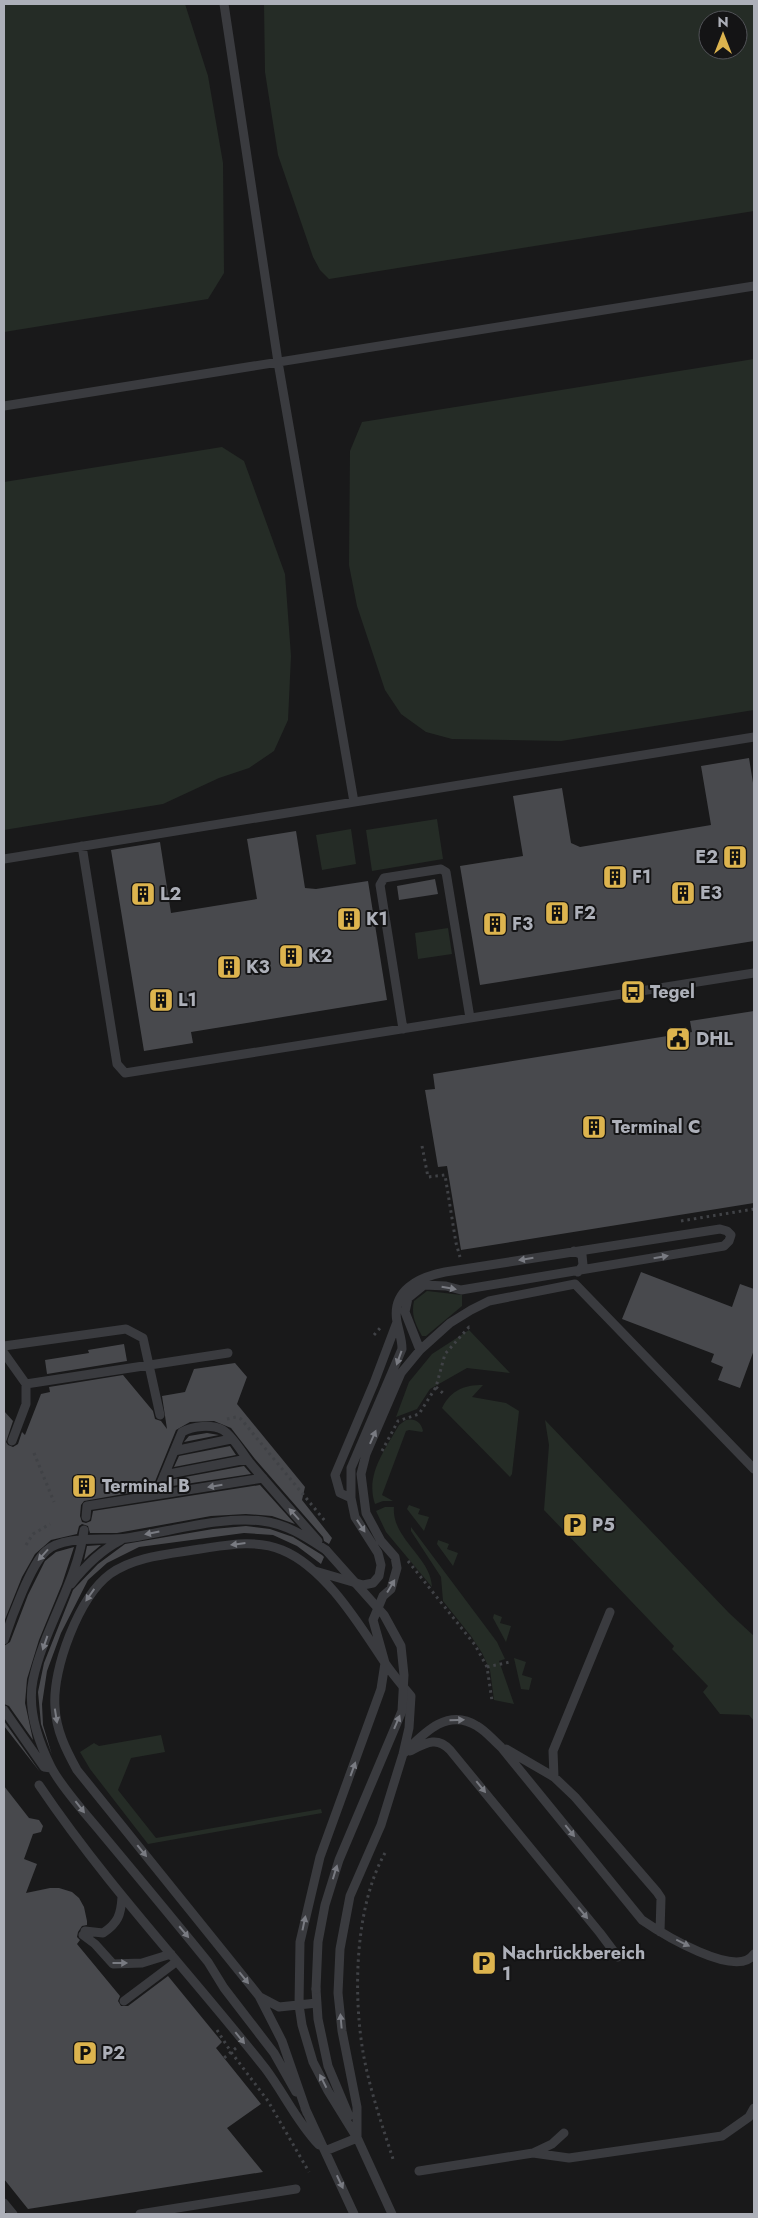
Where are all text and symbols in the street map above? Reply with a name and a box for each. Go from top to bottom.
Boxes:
north arrow [698,10,748,60]
text: N [717,12,729,32]
place label: E2 [695,844,718,870]
building icon: E2 [722,844,748,870]
building icon: F1 [602,864,628,890]
place label: F1 [632,864,651,890]
building icon: E3 [670,880,696,906]
place label: E3 [700,880,722,906]
building icon: L2 [130,881,156,907]
place label: L2 [160,881,182,907]
building icon: F2 [544,900,570,926]
place label: F2 [574,900,596,926]
building icon: K1 [336,906,362,932]
place label: K1 [366,906,388,932]
building icon: F3 [482,911,508,937]
place label: F3 [512,911,533,937]
building icon: K2 [278,943,304,969]
place label: K2 [308,943,333,969]
building icon: K3 [216,954,242,980]
place label: K3 [246,954,270,980]
bus stop icon: Tegel [620,979,646,1005]
place label: Tegel [650,979,695,1005]
building icon: L1 [148,987,174,1013]
place label: L1 [178,987,197,1013]
public building icon: DHL [665,1026,691,1052]
place label: DHL [696,1026,733,1052]
building icon: Terminal C [581,1114,607,1140]
place label: Terminal C [612,1114,701,1140]
one-way arrow [653,1252,669,1260]
one-way arrow [517,1256,533,1264]
one-way arrow [442,1284,458,1292]
one-way arrow [395,1351,403,1366]
one-way arrow [370,1430,378,1444]
building icon: Terminal B [71,1473,97,1499]
place label: Terminal B [102,1473,190,1499]
one-way arrow [206,1482,222,1490]
one-way arrow [288,1508,300,1520]
parking icon: P5 [562,1512,588,1538]
place label: P5 [592,1512,615,1538]
one-way arrow [356,1519,366,1533]
one-way arrow [144,1530,160,1538]
one-way arrow [230,1540,246,1548]
one-way arrow [37,1549,49,1561]
one-way arrow [386,1579,395,1592]
one-way arrow [85,1588,95,1602]
one-way arrow [41,1636,49,1651]
one-way arrow [53,1708,61,1724]
one-way arrow [393,1714,401,1729]
one-way arrow [449,1716,465,1724]
one-way arrow [349,1761,357,1776]
one-way arrow [475,1780,486,1793]
one-way arrow [75,1800,86,1813]
one-way arrow [564,1824,575,1837]
one-way arrow [137,1844,148,1857]
one-way arrow [332,1865,339,1880]
one-way arrow [577,1907,588,1919]
one-way arrow [300,1916,308,1931]
one-way arrow [178,1925,189,1938]
one-way arrow [676,1939,691,1948]
place label: Nachrückbereich 1 [502,1940,645,1987]
parking icon: Nachrückbereich 1 [471,1950,497,1976]
one-way arrow [113,1959,129,1967]
one-way arrow [239,1971,250,1984]
one-way arrow [336,2012,344,2028]
one-way arrow [234,2032,245,2045]
parking icon: P2 [72,2040,98,2066]
place label: P2 [102,2040,125,2066]
one-way arrow [319,2074,327,2088]
one-way arrow [335,2175,344,2190]

